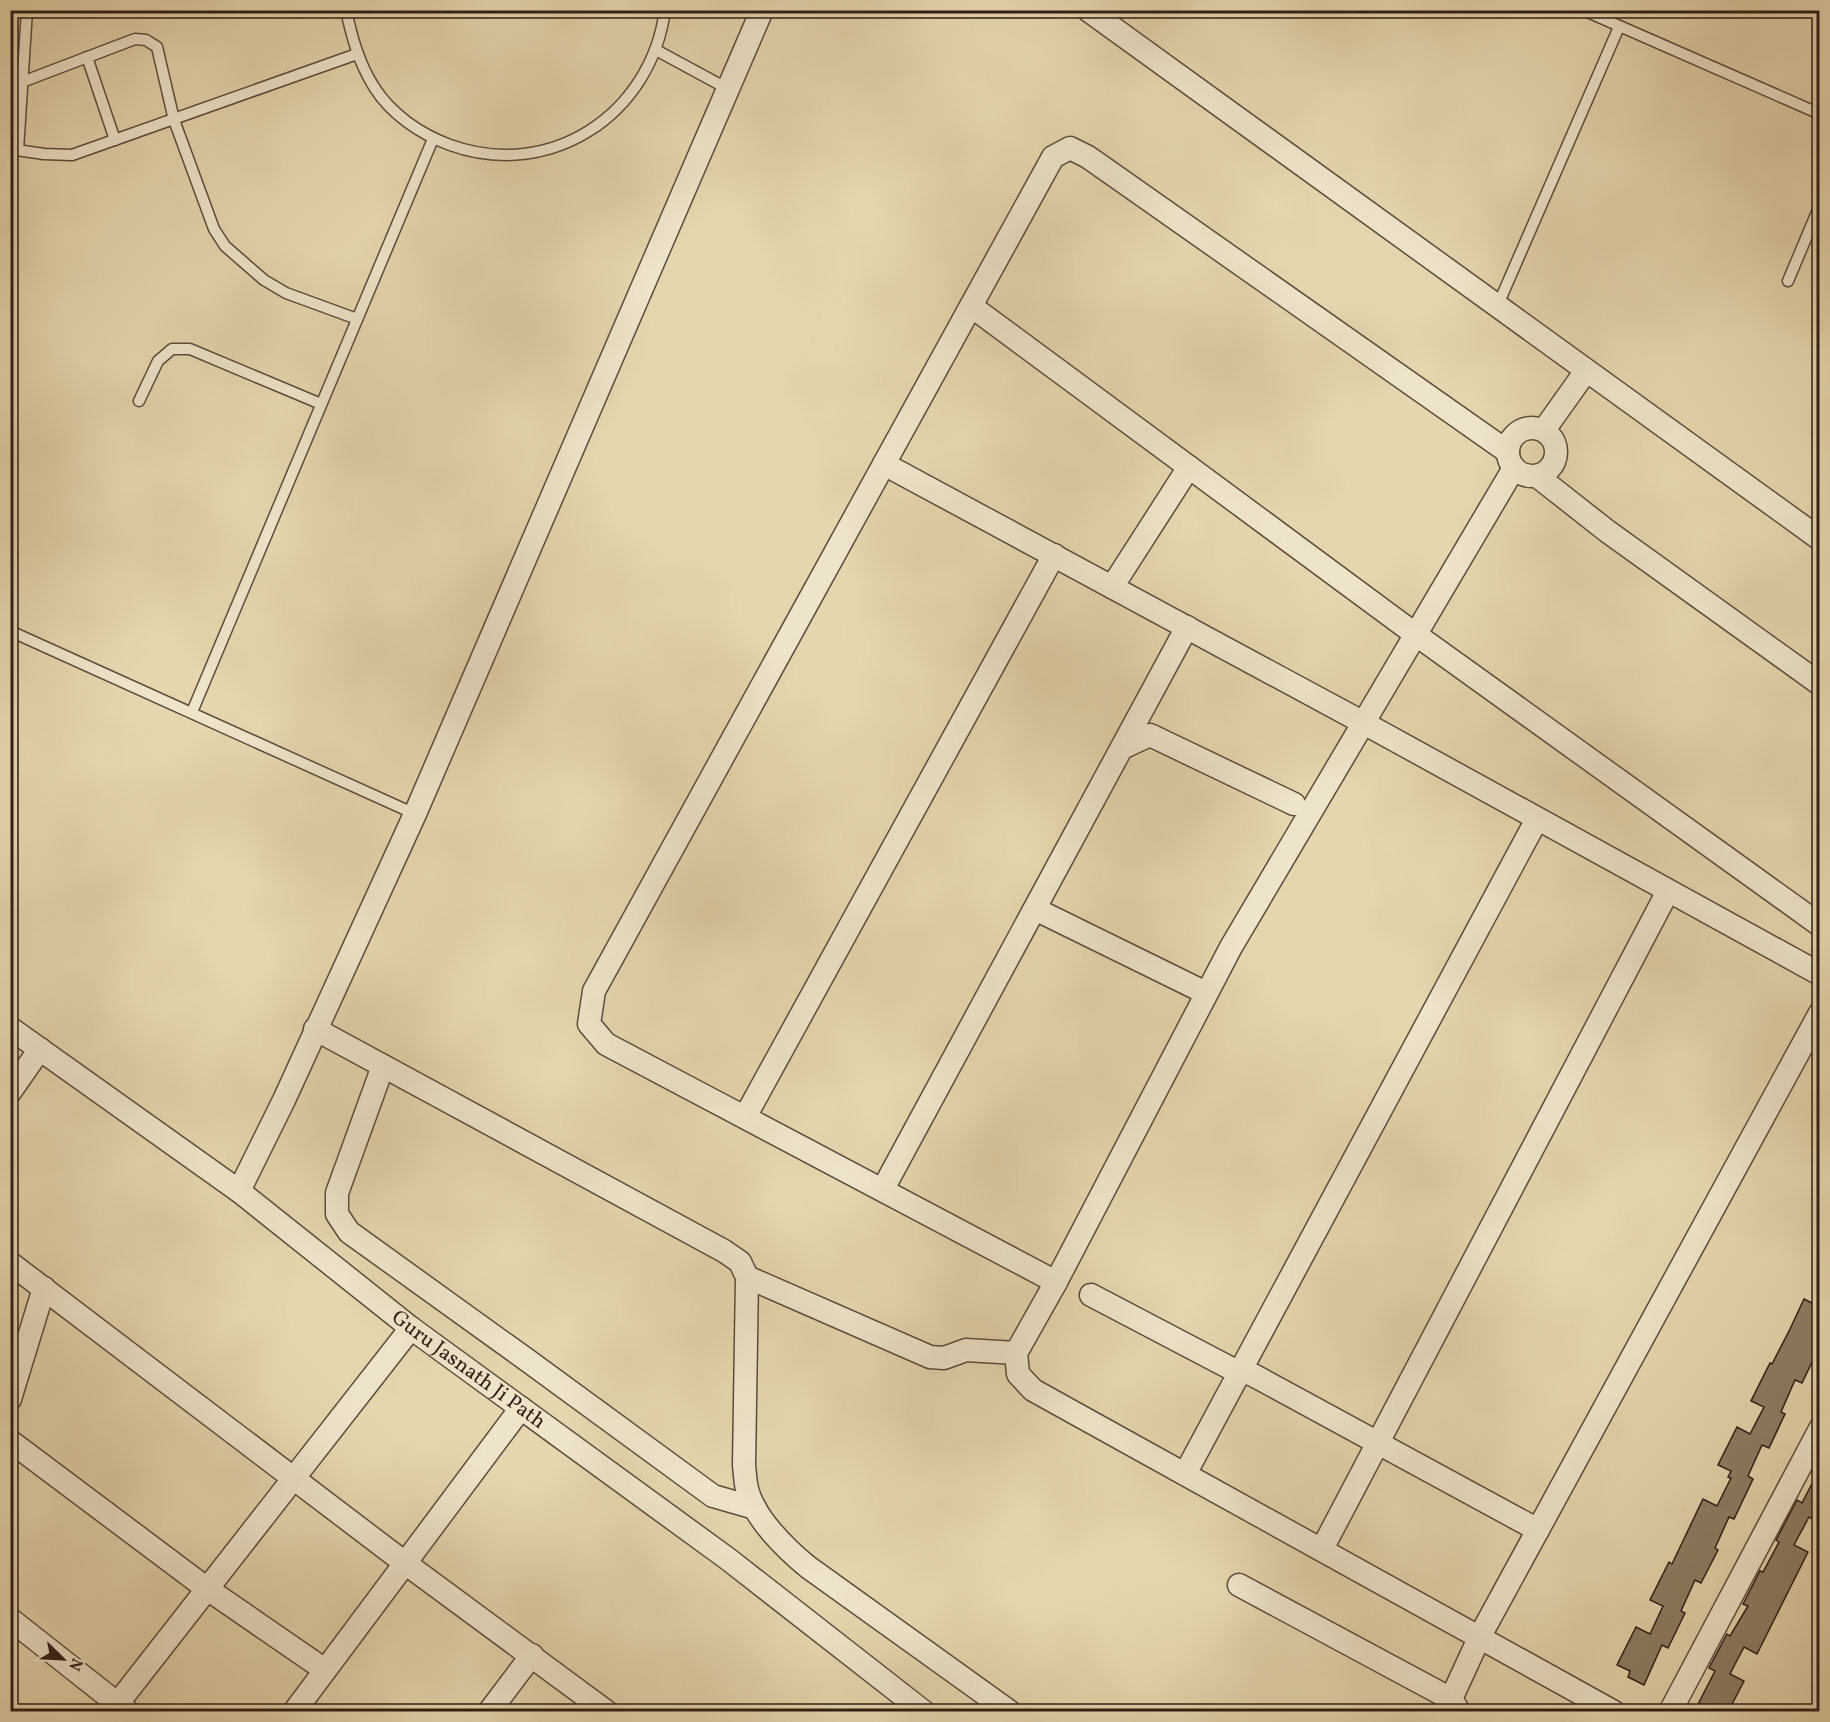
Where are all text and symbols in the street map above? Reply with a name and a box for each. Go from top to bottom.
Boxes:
street label: Guru Jasnath Ji Path [385,1303,552,1436]
north arrow [33,1629,93,1689]
text: N [62,1655,87,1674]

